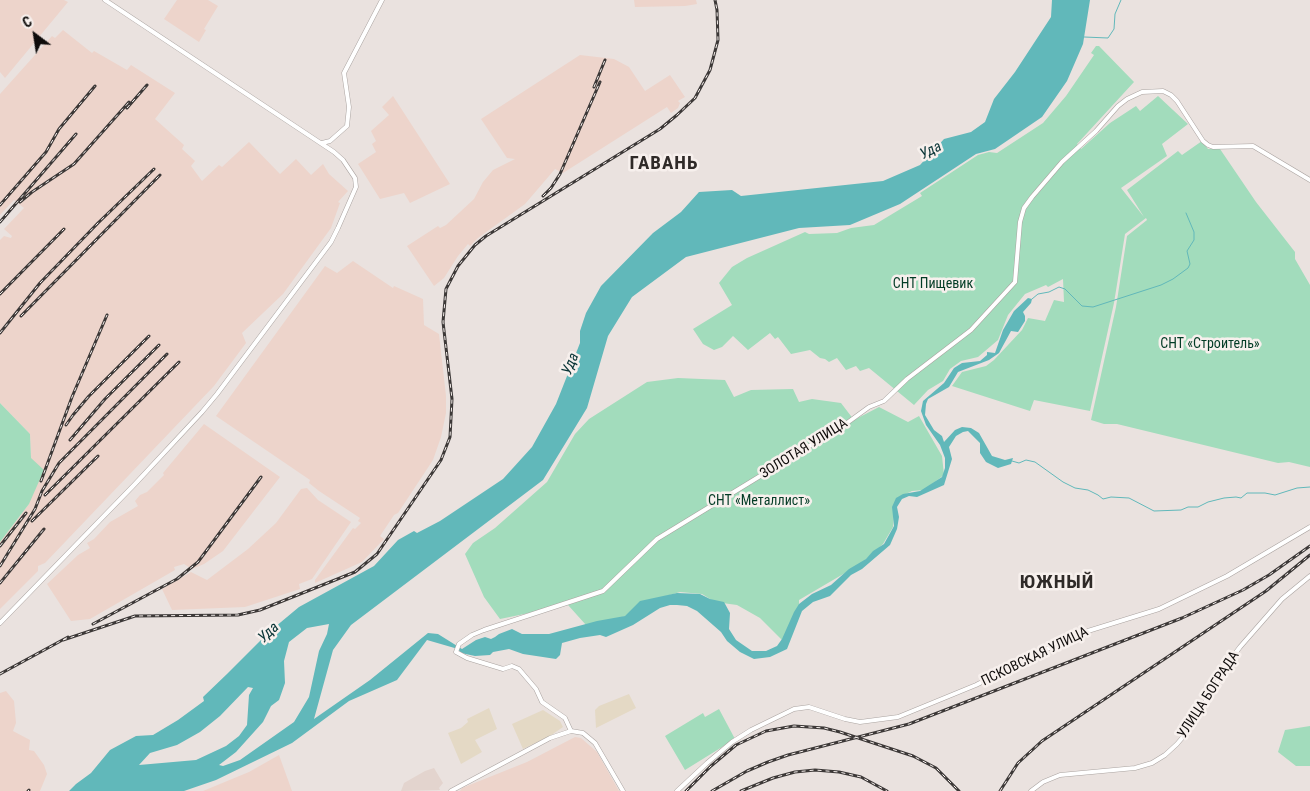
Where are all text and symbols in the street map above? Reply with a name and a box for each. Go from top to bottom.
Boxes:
north arrow [10,10,60,60]
text: С [20,13,35,31]
water label: Уда [917,138,945,164]
district label: ГАВАНЬ [629,153,699,175]
park label: СНТ Пищевик [893,276,973,292]
park label: СНТ «Строитель» [1160,336,1260,352]
water label: Уда [558,350,584,378]
street label: ЗОЛОТАЯ УЛИЦА [757,415,851,483]
park label: СНТ «Металлист» [708,493,810,509]
district label: ЮЖНЫЙ [1019,572,1095,594]
water label: Уда [255,619,283,647]
street label: ПСКОВСКАЯ УЛИЦА [979,624,1091,690]
street label: УЛИЦА БОГРАДА [1175,648,1243,742]

